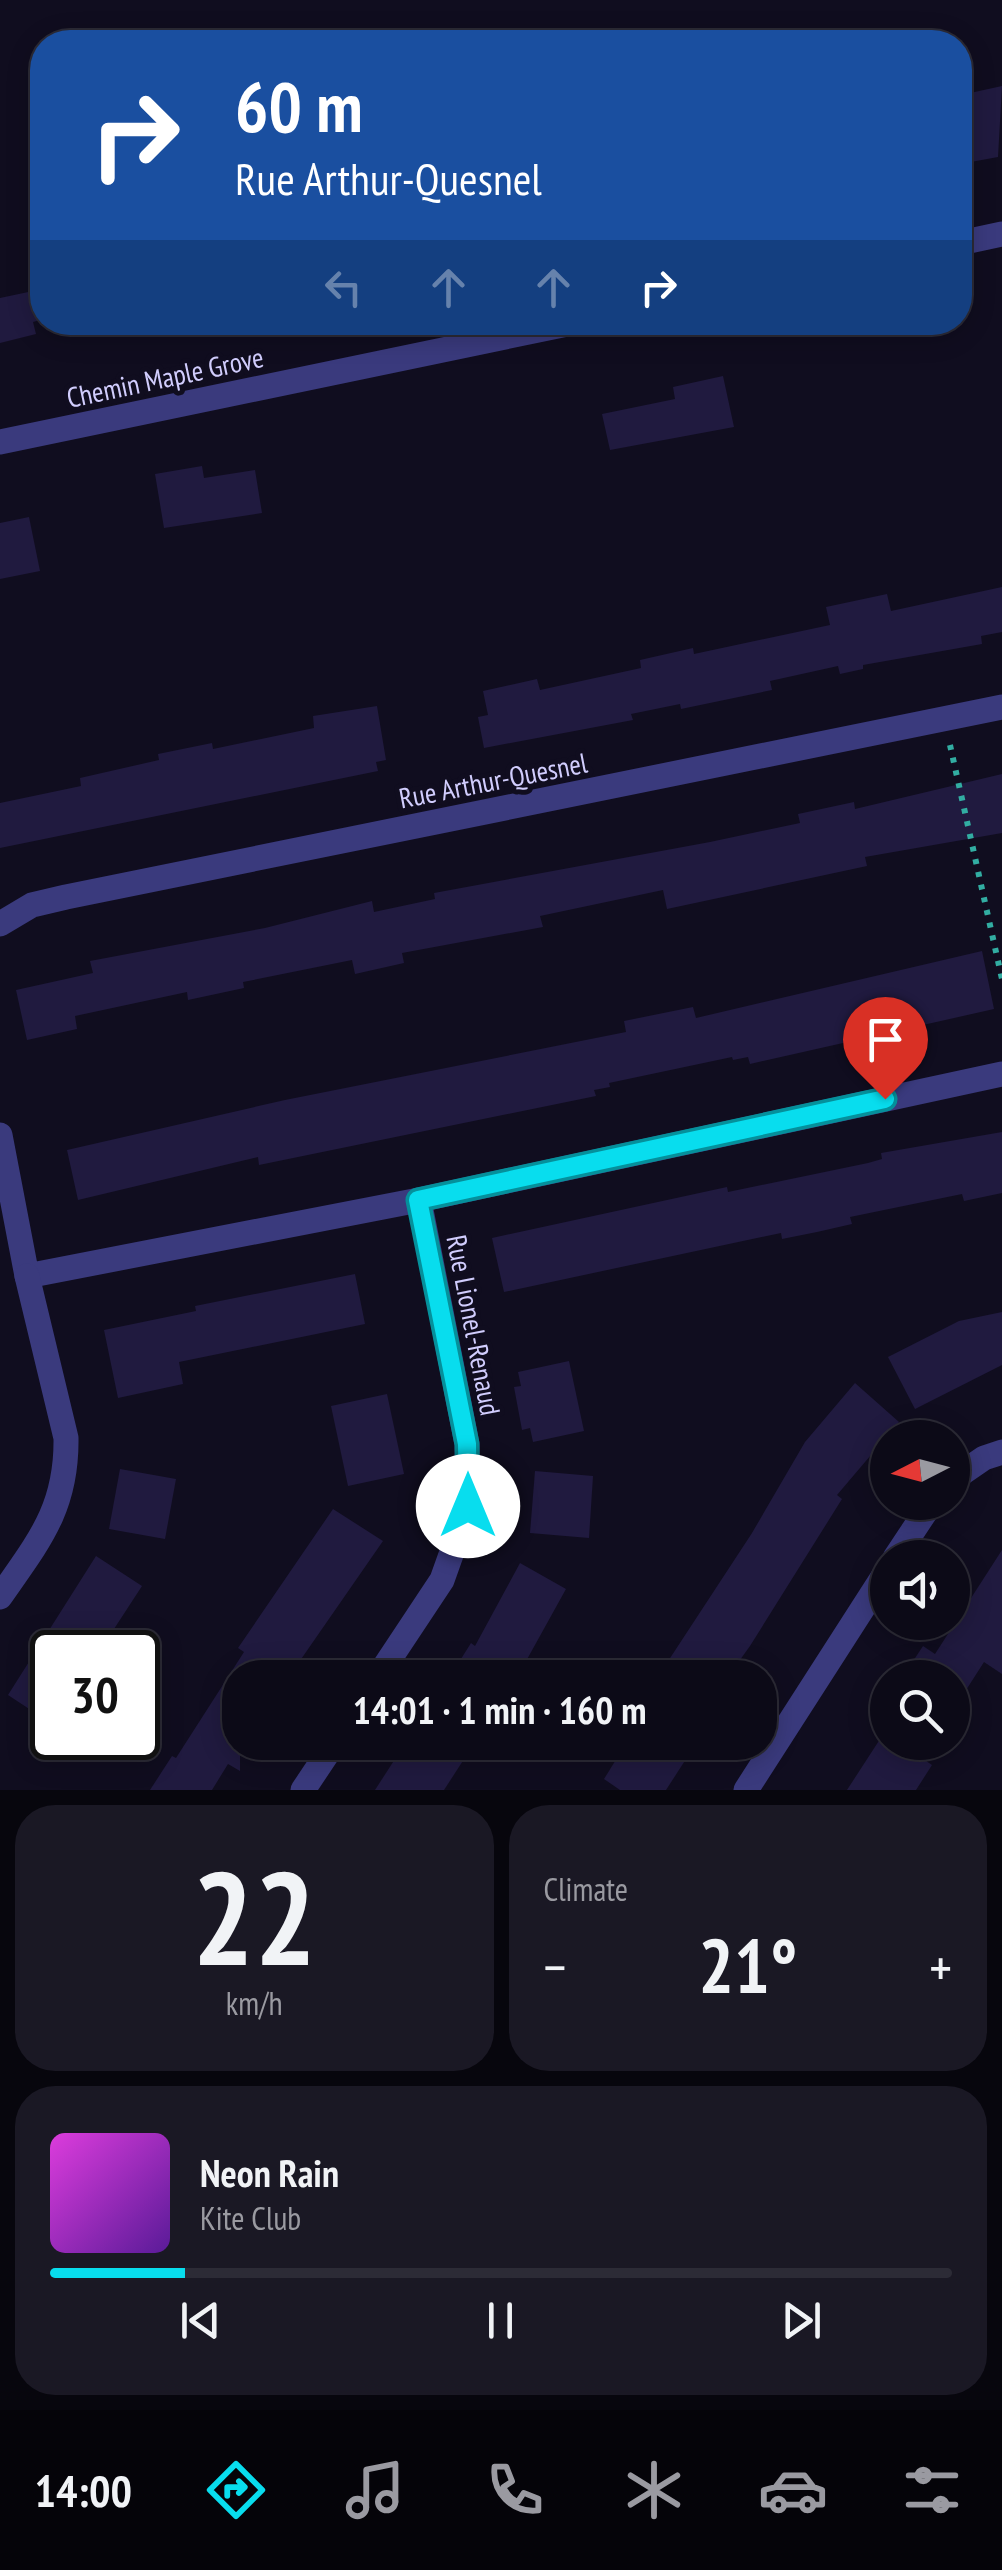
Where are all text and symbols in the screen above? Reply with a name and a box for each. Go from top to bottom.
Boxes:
text: 60 m [235,61,363,151]
icon: right [70,70,200,200]
text: Rue Arthur-Quesnel [235,149,542,207]
icon: left [316,260,371,315]
icon: ahead [421,260,476,315]
icon: ahead [526,260,581,315]
icon: right [631,260,686,315]
street label: Chemin Maple Grove [63,338,267,416]
street label: Rue Arthur-Quesnel [396,744,591,816]
pin [843,997,928,1100]
icon: arrive [858,1012,913,1067]
street label: Rue Lionel-Renaud [438,1232,510,1418]
north arrow [870,1420,970,1520]
map controls [870,1420,970,1760]
position arrow [416,1454,520,1558]
button: sound [870,1540,970,1640]
speed limit sign: 30 [30,1630,160,1760]
button: search [870,1660,970,1760]
text: 14:01 · 1 min · 160 m [353,1685,646,1734]
text: 22 [192,1833,316,2001]
text: Climate [544,1868,628,1910]
text: 21° [698,1917,797,2014]
text: − [544,1931,566,2002]
text: + [929,1931,952,2002]
text: km/h [226,1982,283,2024]
text: Neon Rain [200,2148,339,2197]
text: Kite Club [200,2197,301,2239]
icon: previous [173,2293,228,2348]
icon: pause [473,2293,528,2348]
icon: next [774,2293,829,2348]
icon: directions [201,2455,271,2525]
icon: music [340,2455,410,2525]
icon: phone [480,2455,550,2525]
icon: climate [619,2455,689,2525]
icon: car [758,2455,828,2525]
icon: filters [897,2455,967,2525]
text: 14:00 [35,2461,132,2519]

